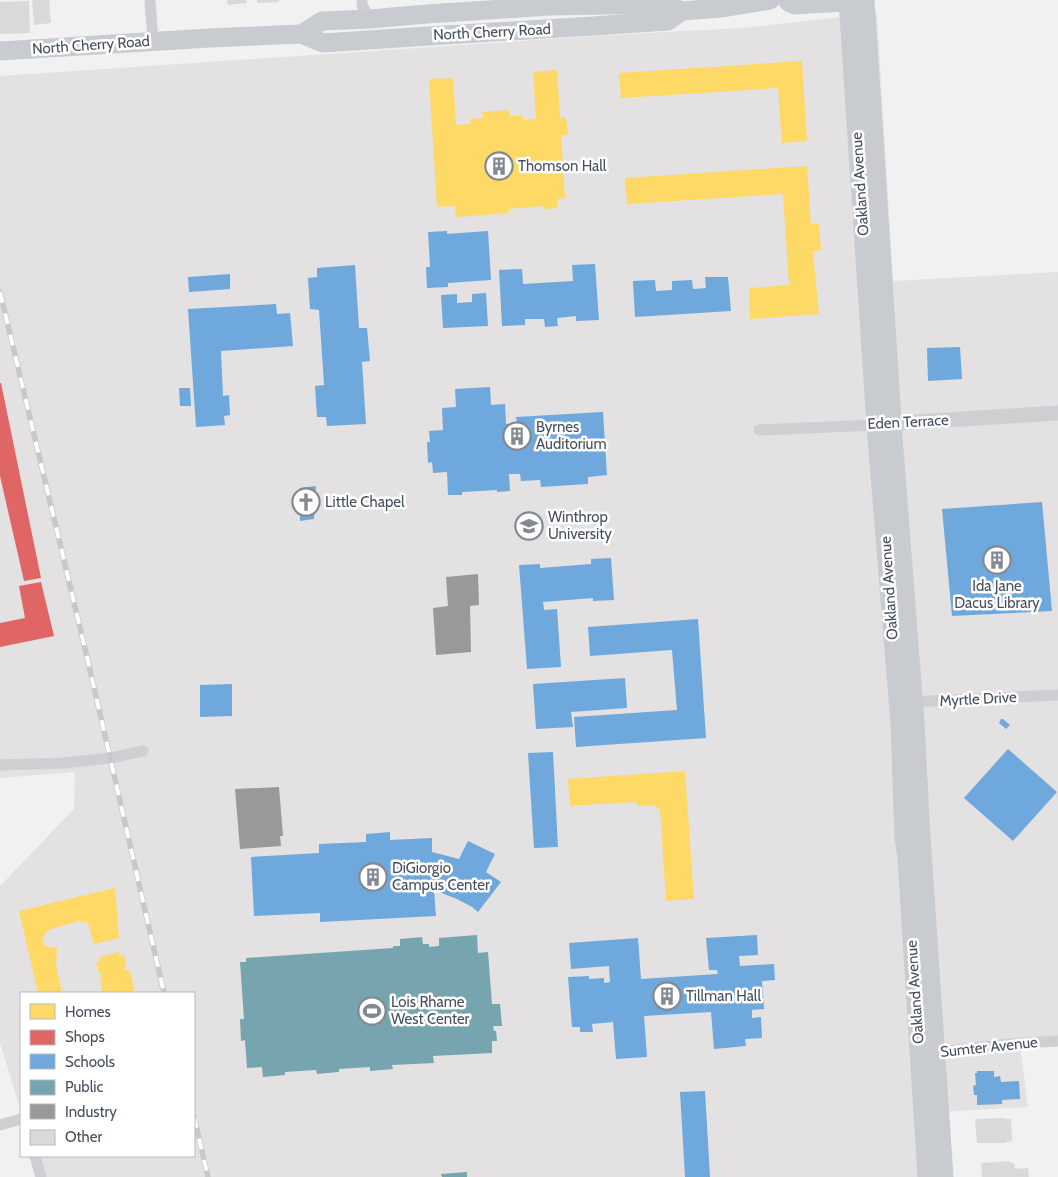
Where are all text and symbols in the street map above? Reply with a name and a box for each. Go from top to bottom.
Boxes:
street label: North Cherry Road [433,20,551,44]
street label: North Cherry Road [32,32,150,58]
street label: Oakland Avenue [847,131,873,236]
building icon: Thomson Hall [484,151,514,181]
place label: Thomson Hall [518,157,607,175]
street label: Eden Terrace [867,411,949,433]
place label: Byrnes Auditorium [536,418,607,453]
building icon: Byrnes Auditorium [502,421,532,451]
church icon: Little Chapel [291,487,321,517]
place label: Little Chapel [325,493,405,511]
place label: Winthrop University [548,508,612,543]
school or university icon: Winthrop University [514,511,544,541]
street label: Oakland Avenue [876,535,902,640]
building icon: Ida Jane Dacus Library [982,545,1012,575]
place label: Ida Jane Dacus Library [954,577,1040,612]
street label: Myrtle Drive [939,688,1017,710]
place label: DiGiorgio Campus Center [392,859,490,894]
building icon: DiGiorgio Campus Center [358,862,388,892]
street label: Oakland Avenue [902,939,928,1044]
building icon: Tillman Hall [652,981,682,1011]
place label: Tillman Hall [686,987,761,1005]
legend [20,992,195,1157]
place label: Lois Rhame West Center [391,993,470,1028]
sports icon: Lois Rhame West Center [357,996,387,1026]
text: Homes [65,1003,111,1021]
text: Shops [65,1028,105,1046]
street label: Sumter Avenue [939,1033,1039,1061]
text: Schools [65,1053,115,1071]
text: Public [65,1078,103,1096]
text: Industry [65,1103,117,1121]
text: Other [65,1128,102,1146]

